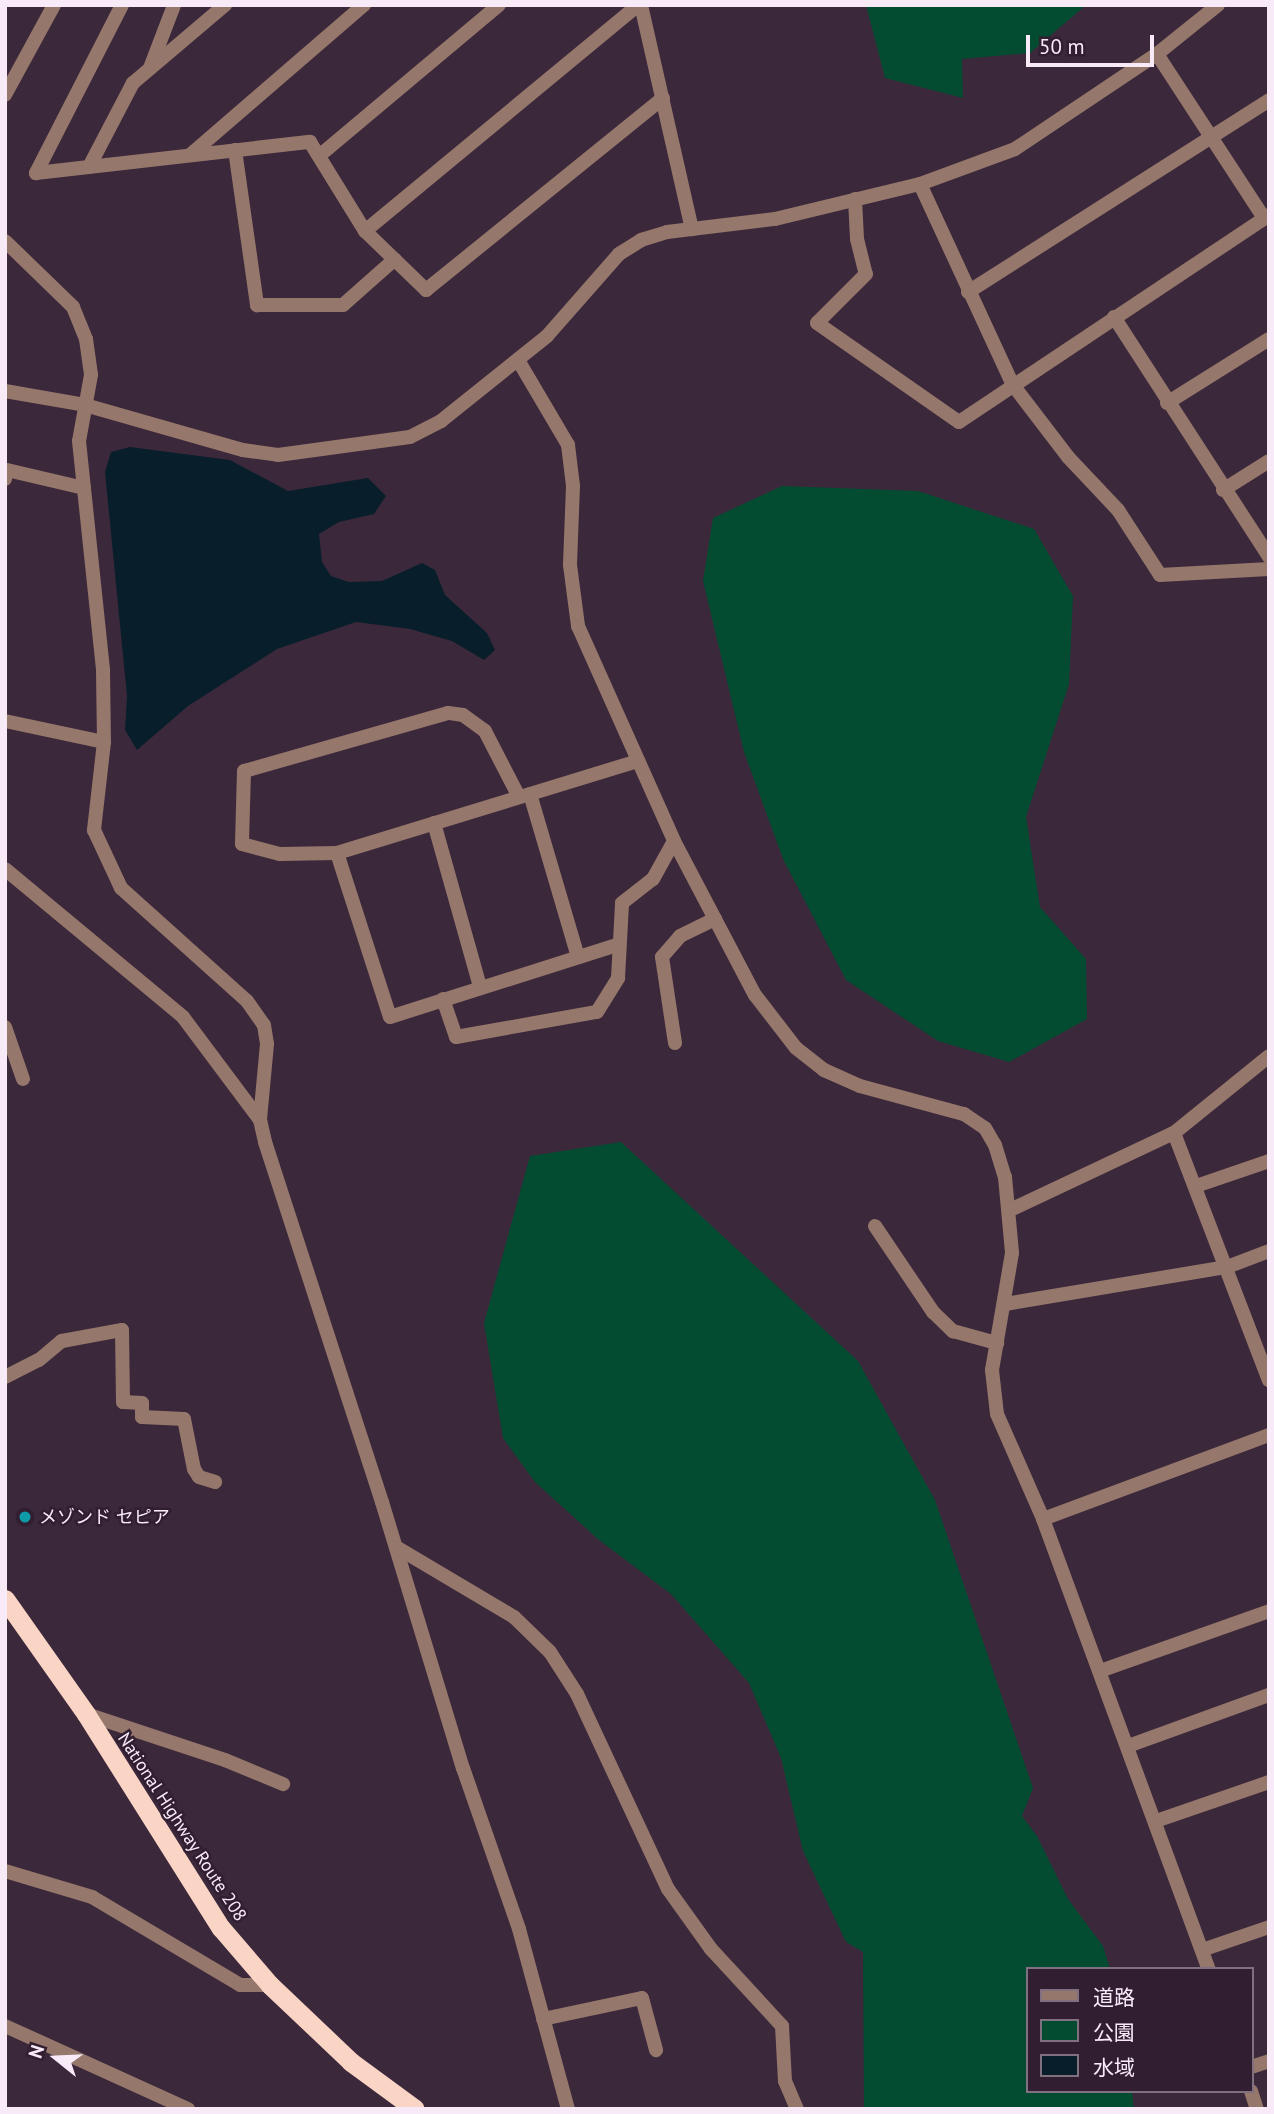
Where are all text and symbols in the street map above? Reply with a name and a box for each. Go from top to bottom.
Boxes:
scale bar [1029,21,1157,65]
text: 50 m [1039,33,1085,60]
place label: メゾンド セピア [39,1506,170,1528]
marker: メゾンド セピア [17,1509,33,1525]
street label: National Highway Route 208 [113,1729,251,1925]
legend [1026,1967,1253,2093]
text: 道路 [1093,1984,1135,2011]
text: 公園 [1093,2019,1135,2046]
north arrow [21,2023,91,2093]
text: N [23,2042,49,2061]
text: 水域 [1093,2054,1135,2081]

